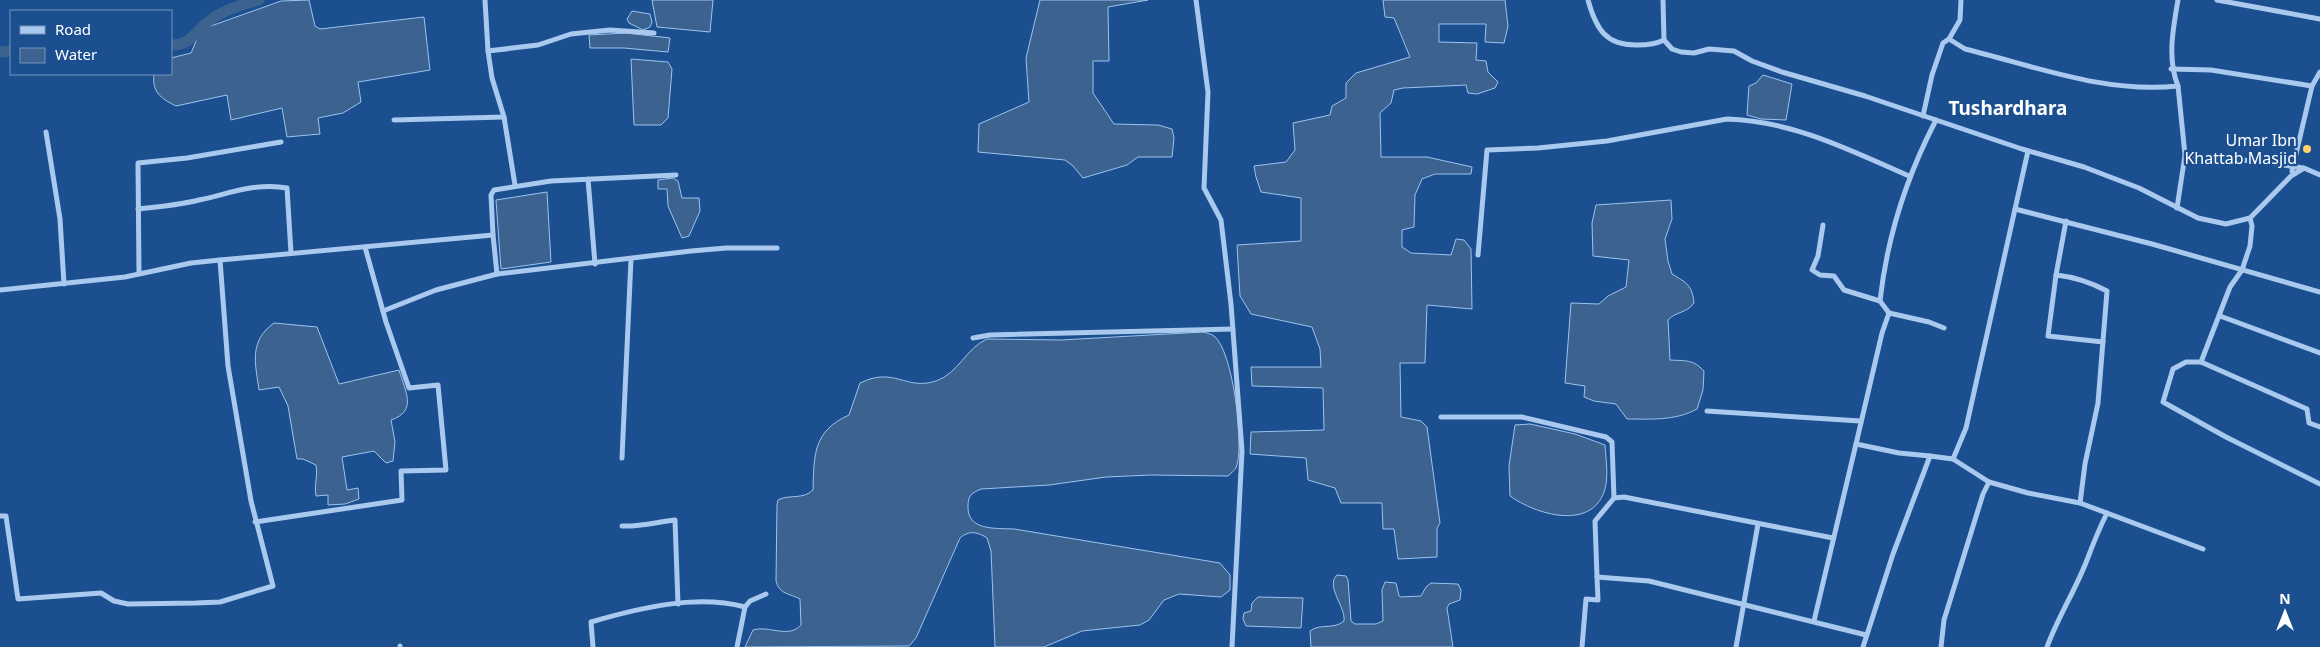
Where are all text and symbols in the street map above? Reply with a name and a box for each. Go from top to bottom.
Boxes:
legend [10,10,172,75]
text: Road [55,19,91,39]
text: Water [55,44,97,64]
district label: Tushardhara [1949,95,2067,121]
place label: Umar Ibn Khattab Masjid [2184,129,2297,169]
marker: Umar Ibn Khattab Masjid [2301,143,2313,155]
north arrow [2260,587,2310,637]
text: N [2279,589,2291,608]

